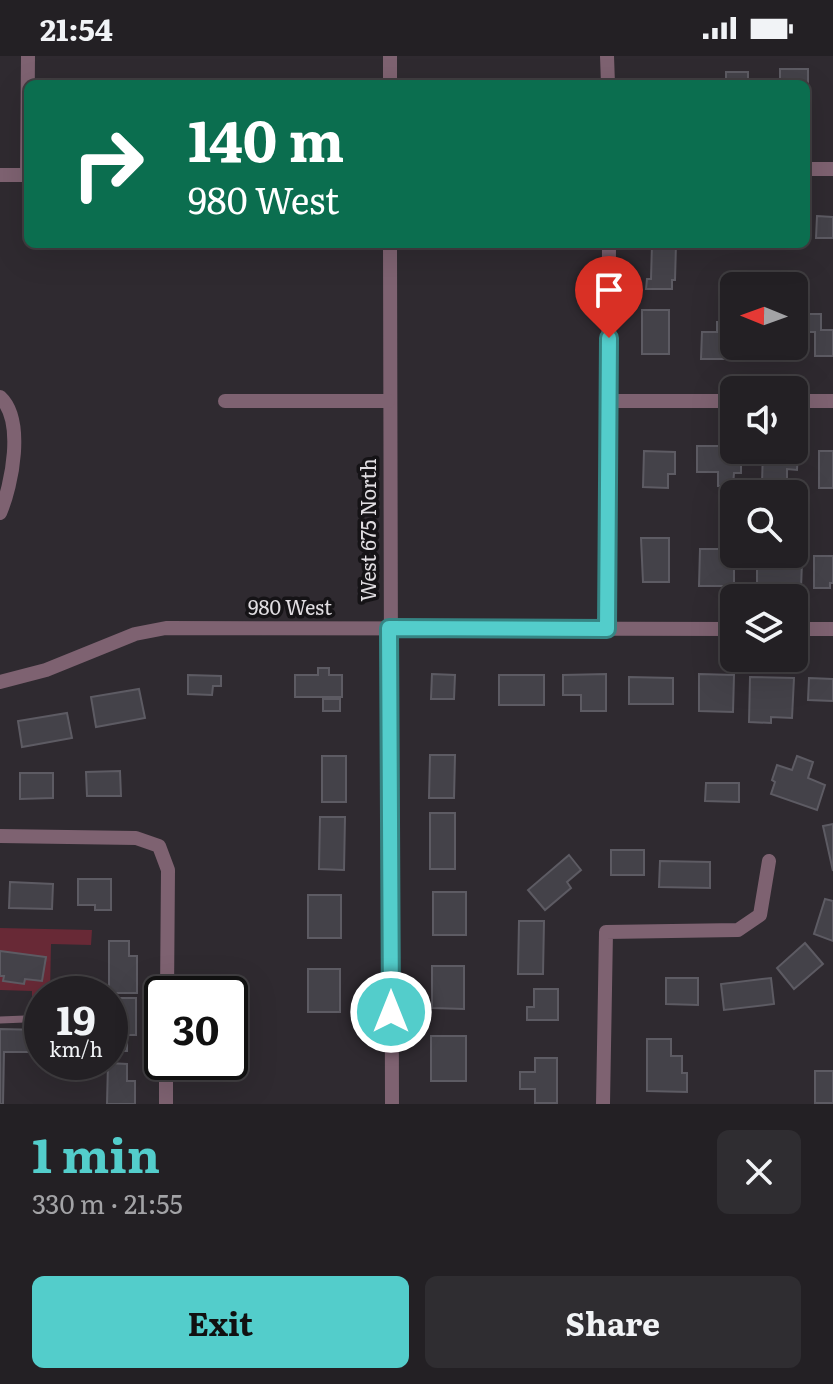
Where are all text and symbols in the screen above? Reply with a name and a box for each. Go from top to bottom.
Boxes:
text: 21:54 [40,6,113,50]
text: 140 m [188,96,344,179]
icon: right [56,112,160,216]
text: 980 West [188,172,339,225]
pin [575,256,643,338]
icon: arrive [587,268,631,312]
north arrow [720,272,808,360]
map controls [720,272,808,672]
button: sound [720,376,808,464]
street label: West 675 North [352,458,382,602]
button: search [720,480,808,568]
button: layers [720,584,808,672]
street label: 980 West [248,591,332,621]
position arrow [349,970,433,1054]
speed limit sign: 30 [144,976,248,1080]
text: 19 [56,988,96,1047]
text: km/h [49,1033,103,1063]
text: 1 min [32,1117,160,1188]
button: close [717,1130,801,1214]
text: 330 m · 21:55 [32,1183,183,1222]
button: Exit [32,1276,409,1368]
button: Share [425,1276,801,1368]

